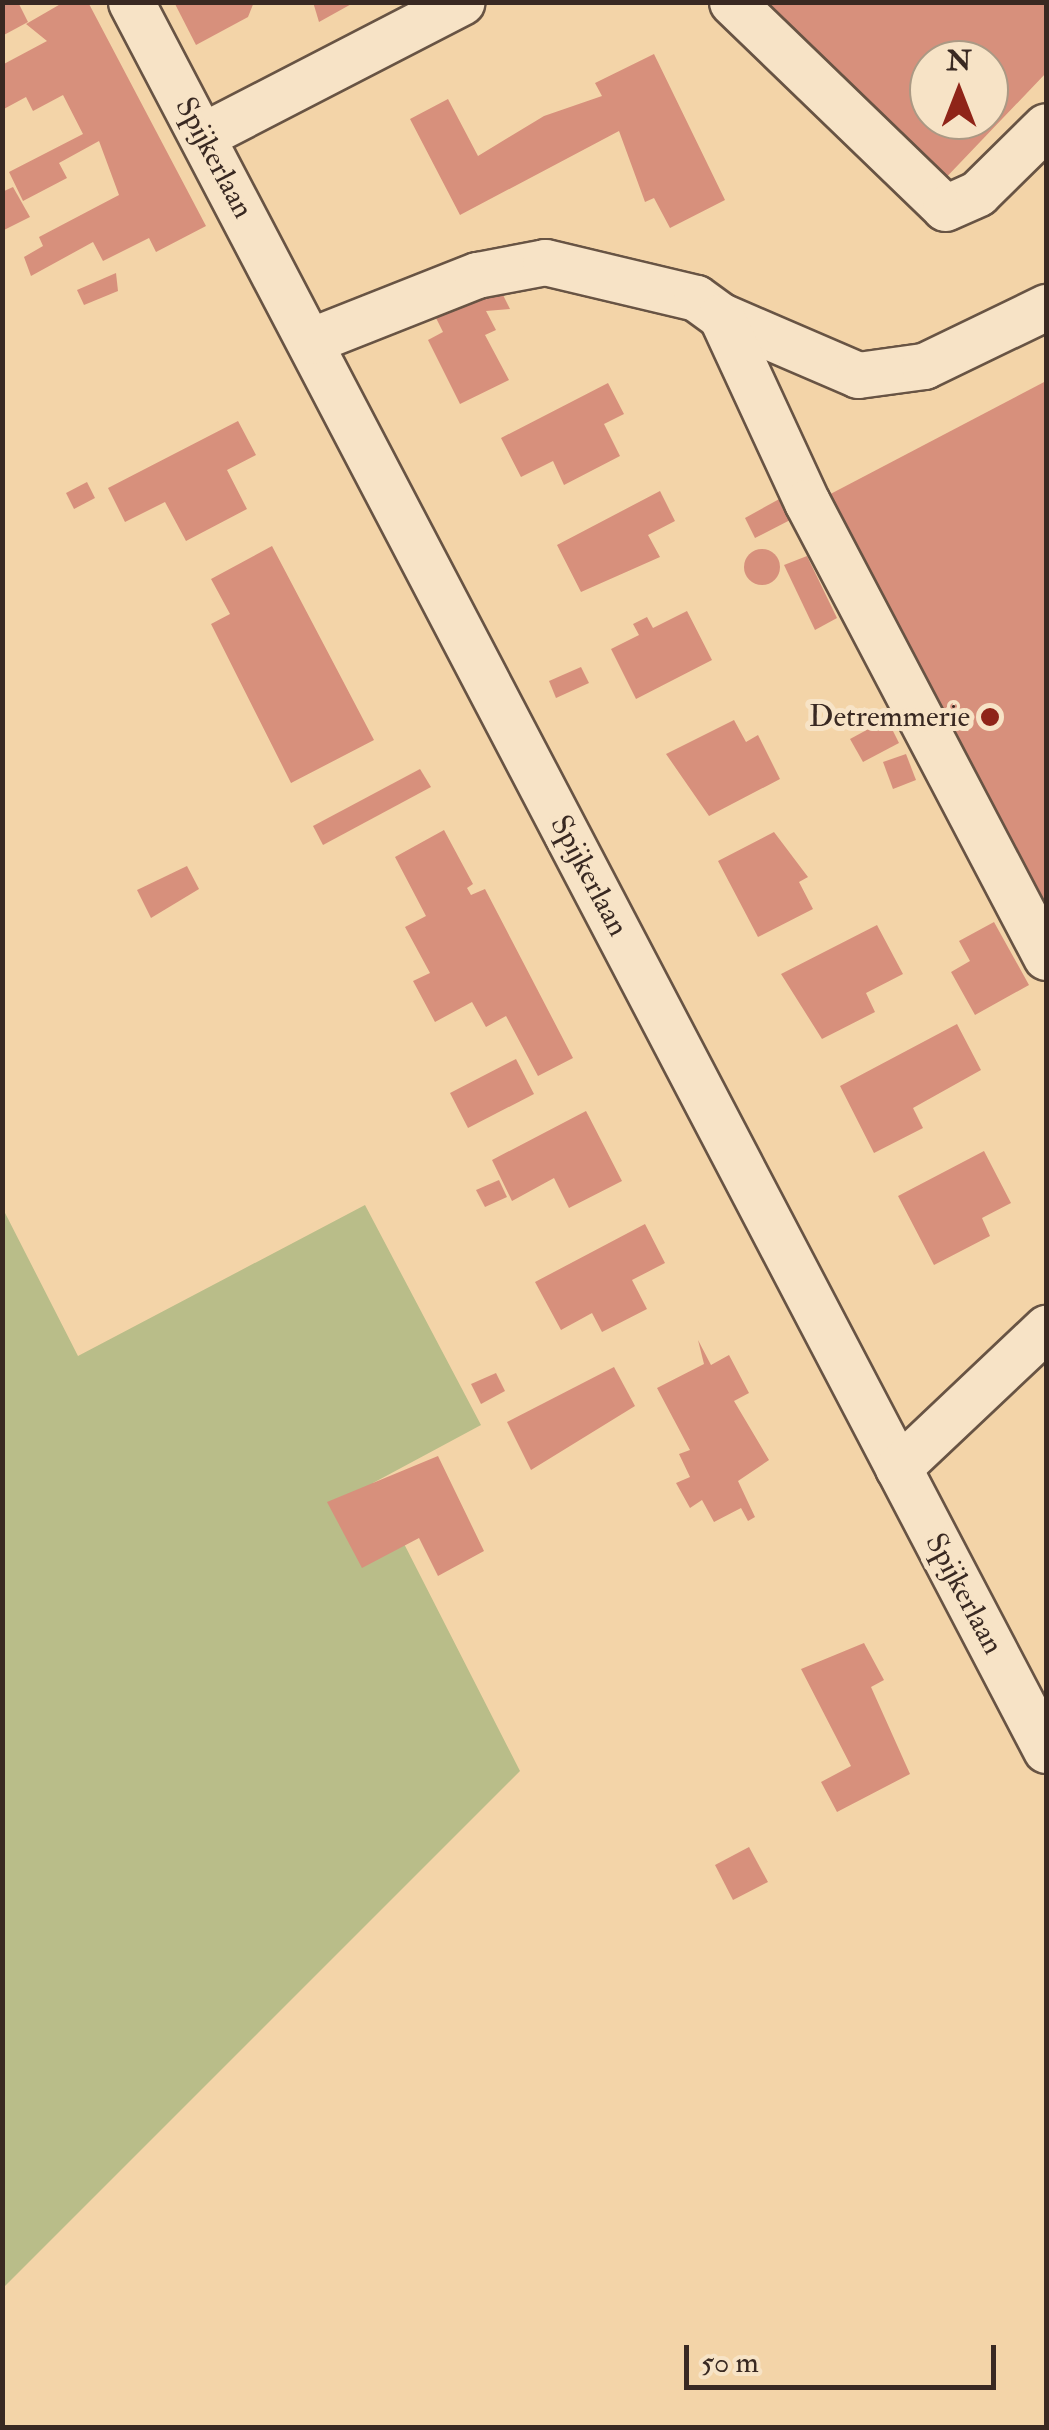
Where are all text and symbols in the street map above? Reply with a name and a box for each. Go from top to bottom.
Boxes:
north arrow [909,40,1009,140]
text: N [946,44,972,79]
street label: Spijkerlaan [167,91,261,225]
place label: Detremmerie [809,699,970,735]
marker: Detremmerie [979,706,1001,728]
street label: Spijkerlaan [542,809,636,943]
street label: Spijkerlaan [917,1527,1011,1661]
scale bar [689,2325,1002,2387]
text: 50 m [701,2344,759,2381]

